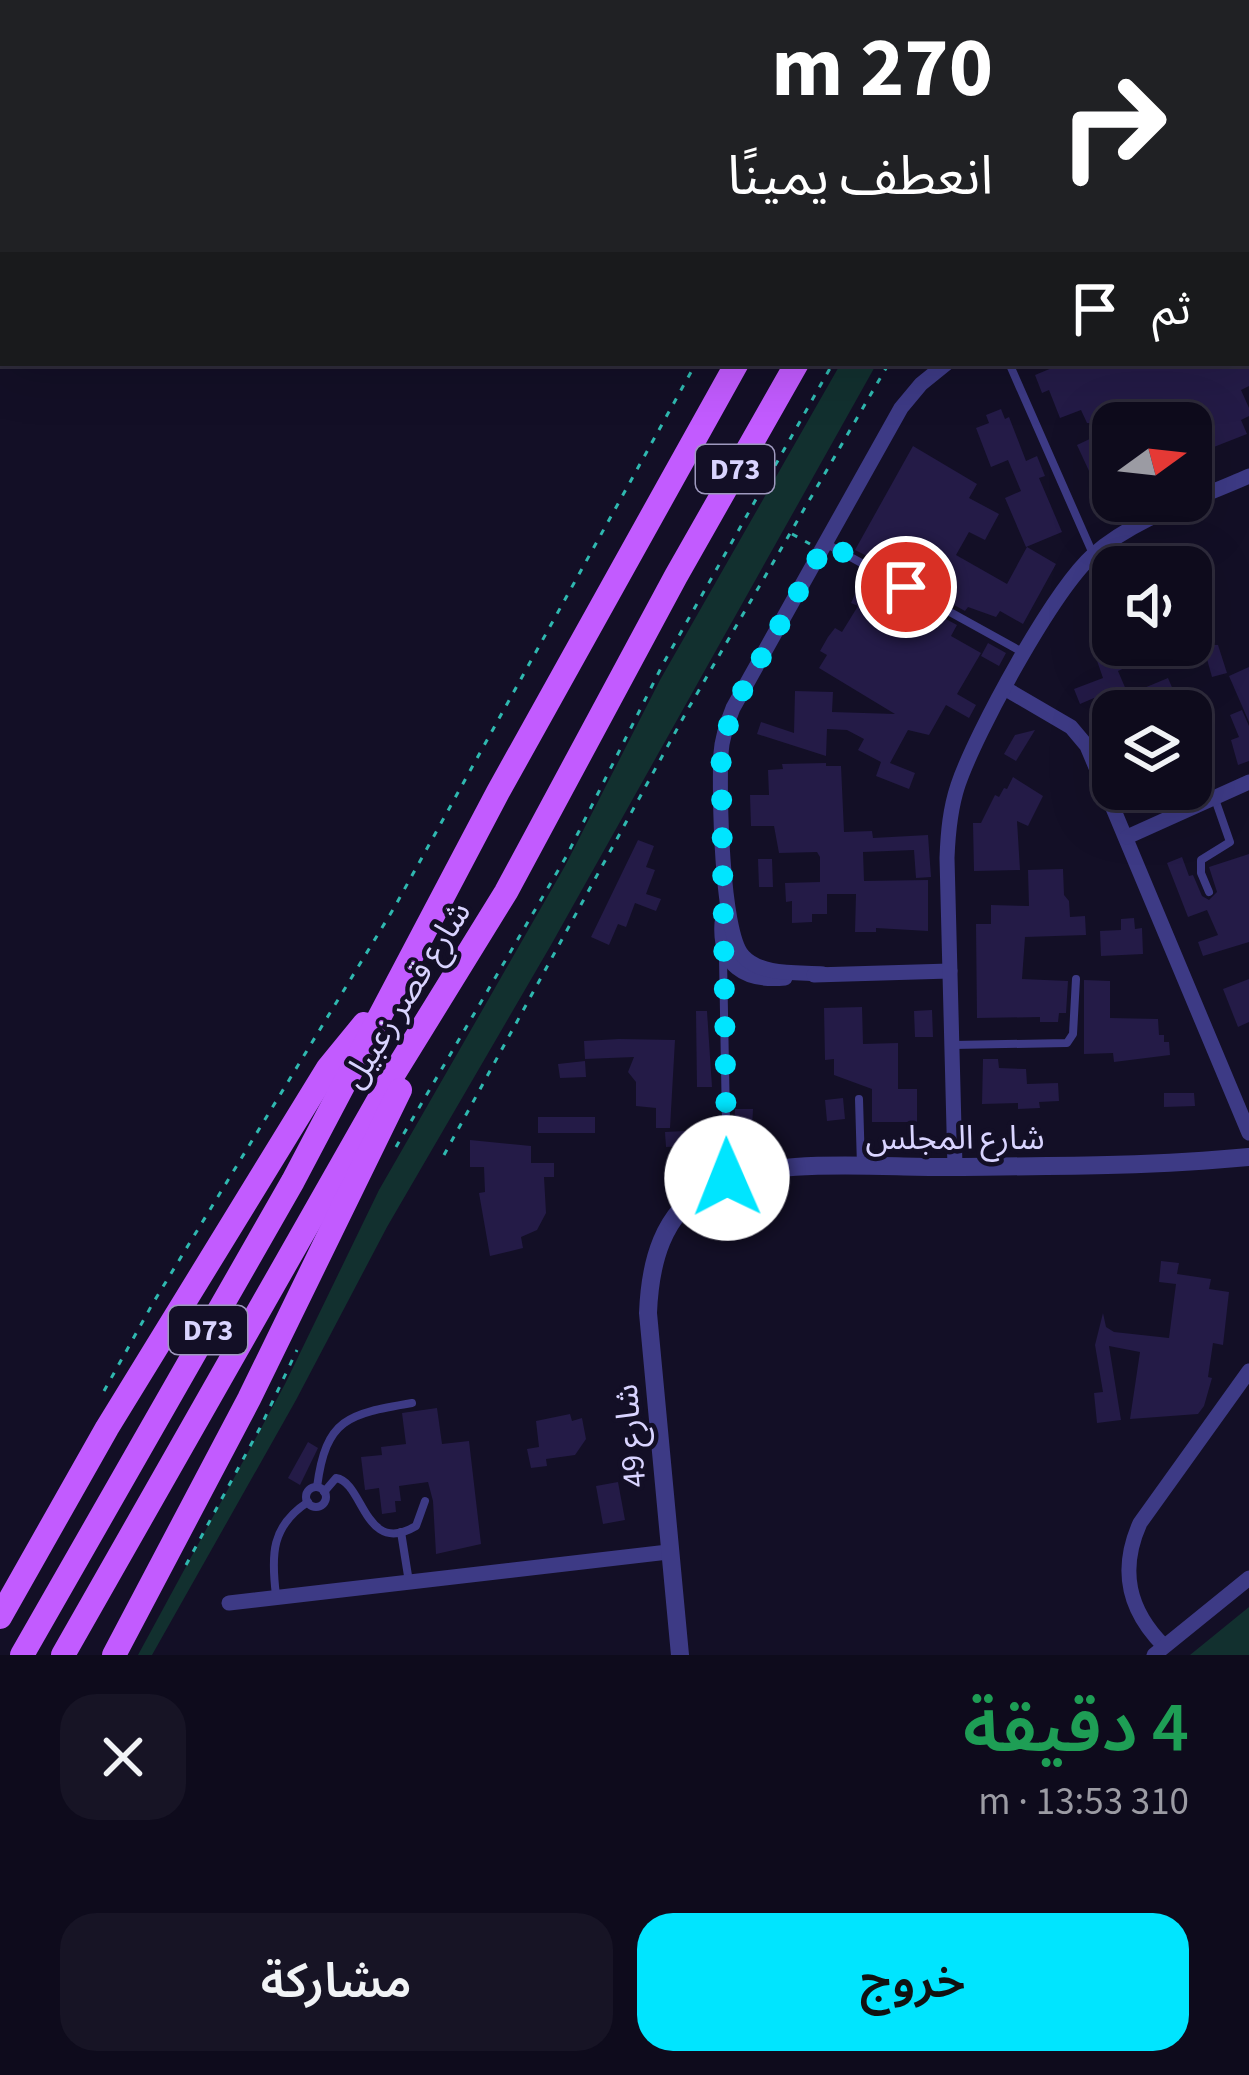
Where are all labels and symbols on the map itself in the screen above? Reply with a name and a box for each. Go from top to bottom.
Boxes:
north arrow [1092,402,1212,522]
road number: D73 [696,445,774,493]
pin [855,536,957,638]
street label: شارع قصر زعبيل [330,892,482,1097]
position arrow [664,1115,790,1241]
street label: شارع المجلس [865,1115,1045,1162]
road number: D73 [169,1306,247,1354]
street label: شارع 49 [603,1382,658,1490]

